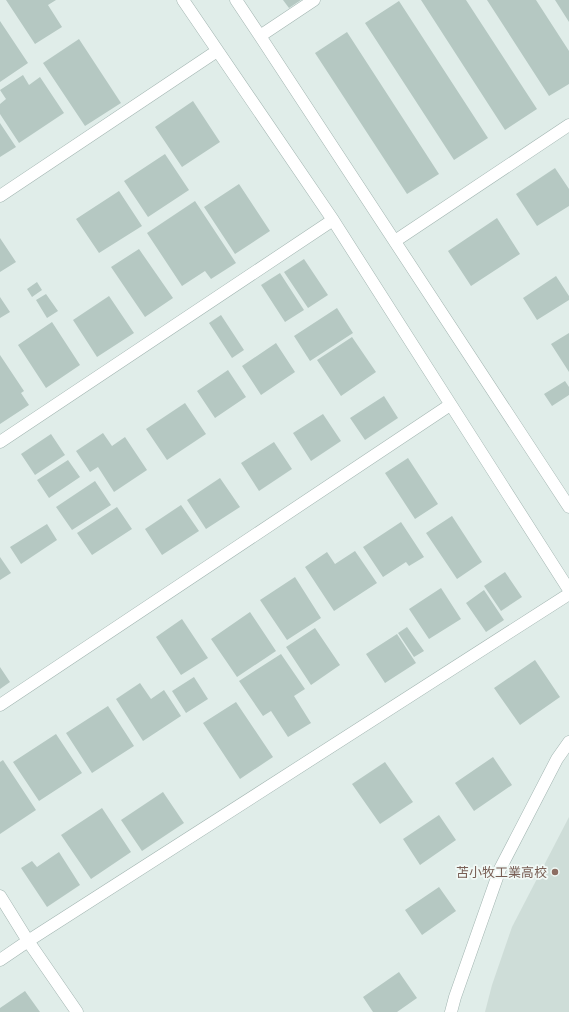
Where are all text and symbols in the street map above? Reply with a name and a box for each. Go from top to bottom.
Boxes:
place label: 苫小牧工業高校 [456,865,547,880]
marker: 苫小牧工業高校 [550,867,560,877]

